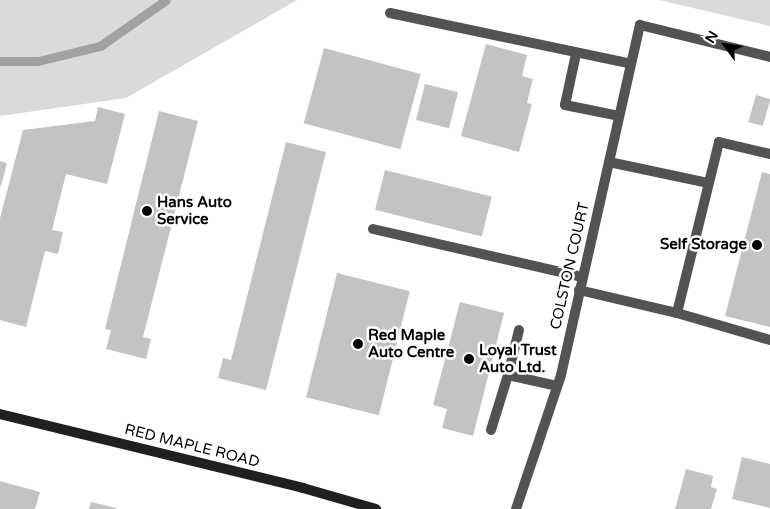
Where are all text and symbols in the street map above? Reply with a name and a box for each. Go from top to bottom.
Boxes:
north arrow [700,20,750,70]
text: N [702,28,722,46]
place label: Hans Auto Service [157,193,232,228]
street label: COLSTON COURT [547,201,593,331]
marker: Hans Auto Service [141,205,153,217]
place label: Self Storage [660,236,747,254]
marker: Self Storage [751,239,763,251]
place label: Red Maple Auto Centre [368,326,454,361]
marker: Red Maple Auto Centre [352,338,364,350]
place label: Loyal Trust Auto Ltd. [479,341,557,376]
marker: Loyal Trust Auto Ltd. [463,353,475,365]
street label: RED MAPLE ROAD [123,421,261,471]

